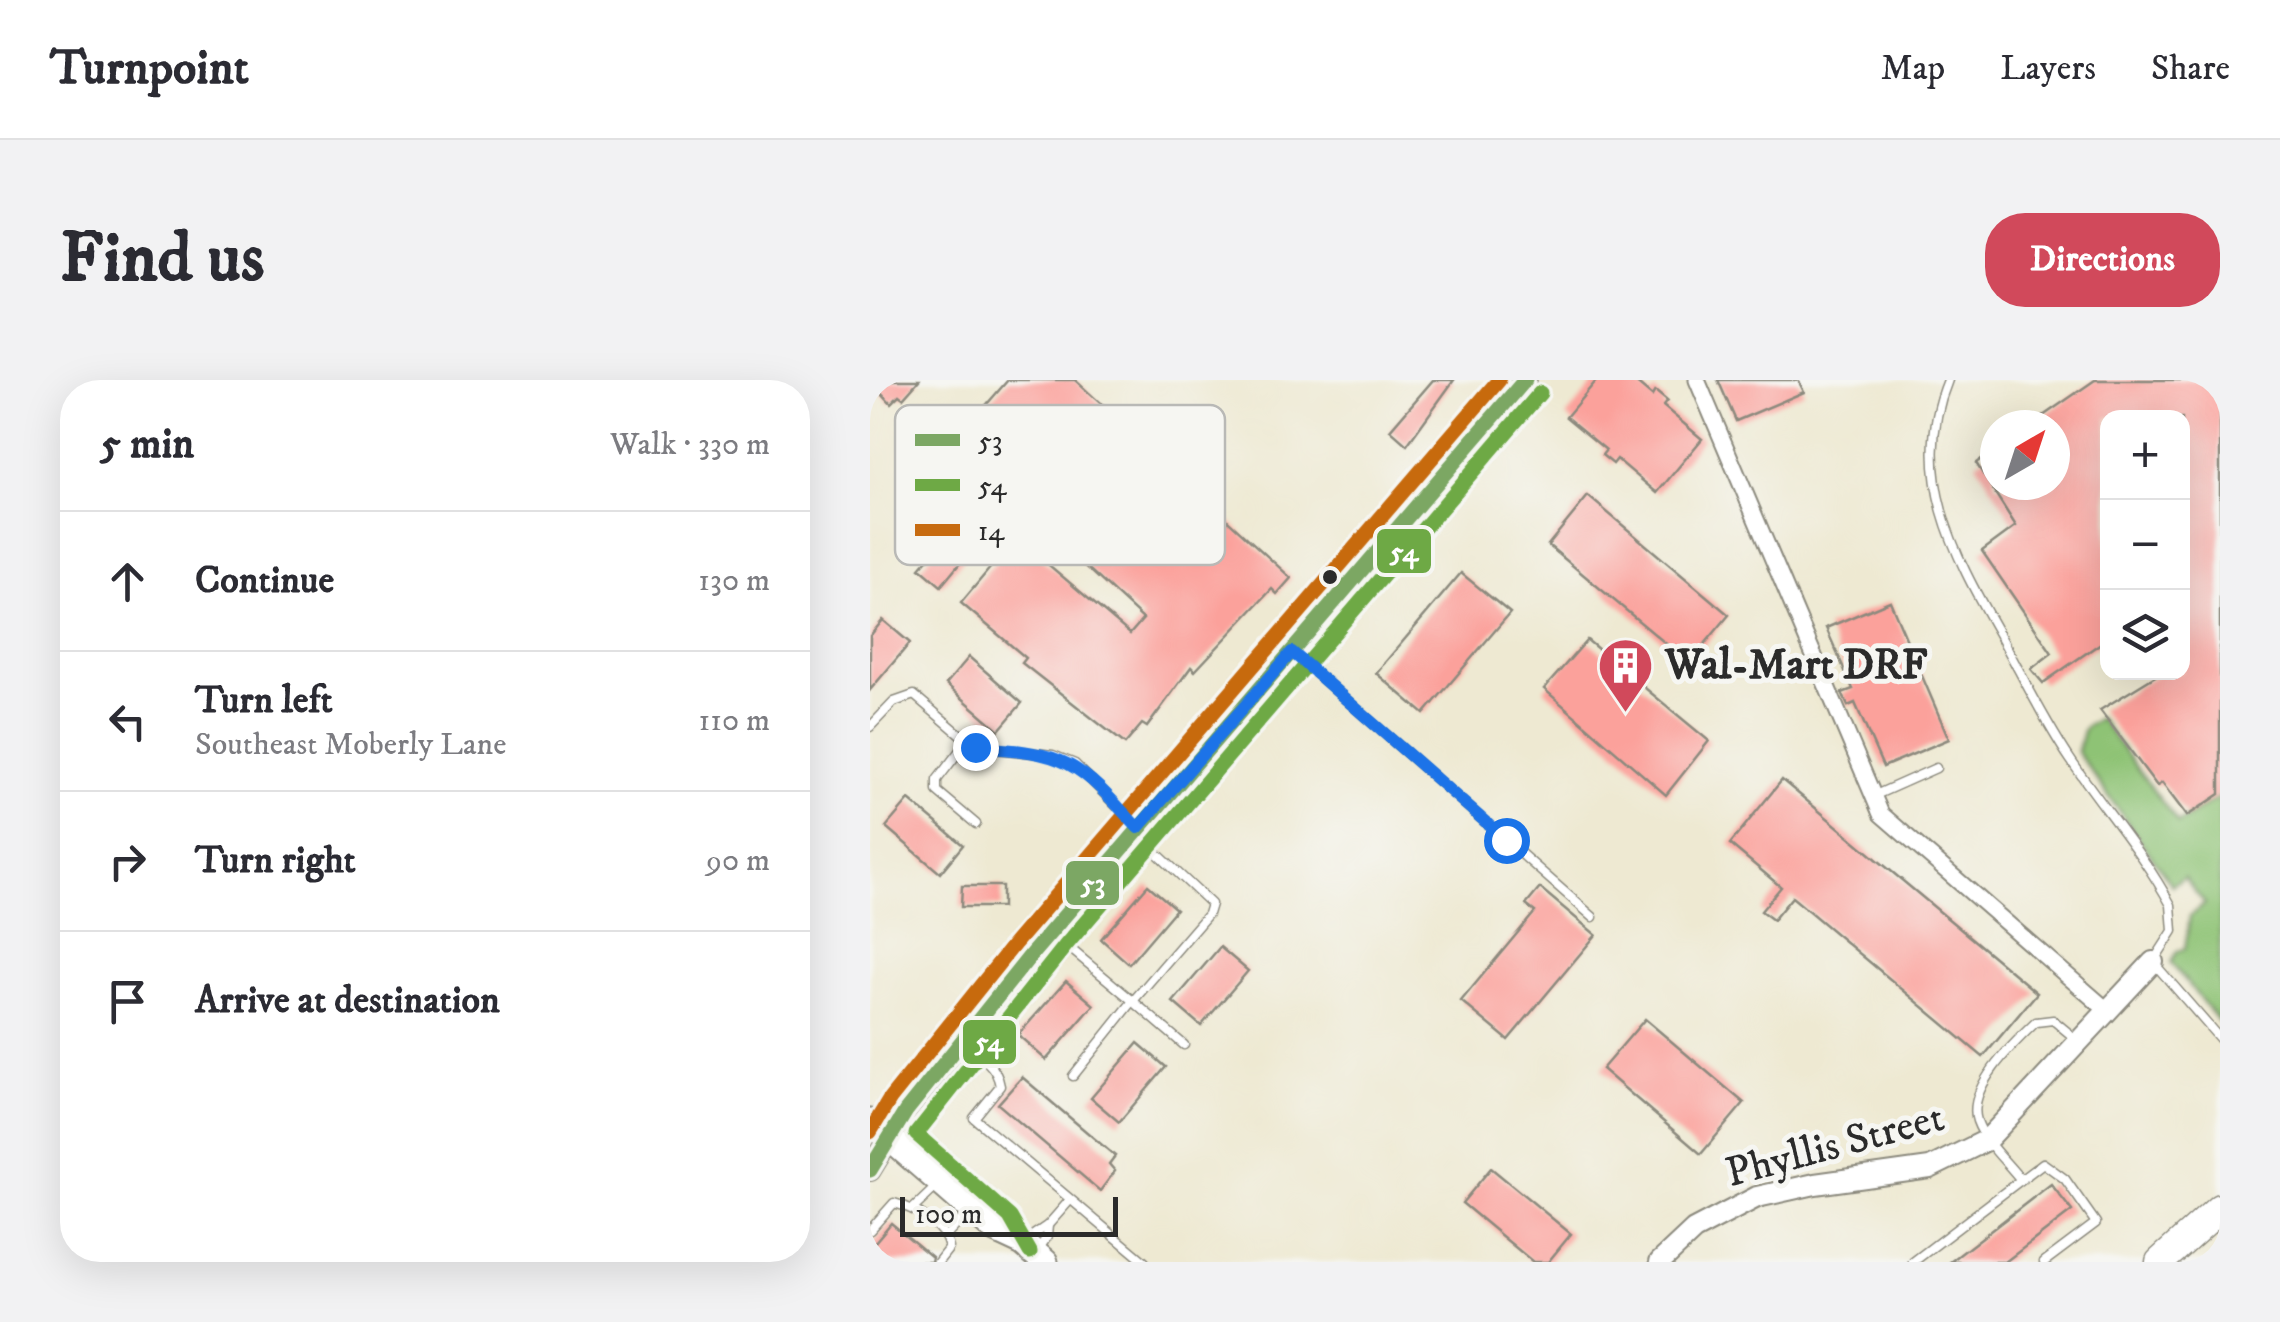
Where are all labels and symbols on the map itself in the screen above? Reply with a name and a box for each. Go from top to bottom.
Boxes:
legend [895,405,1225,565]
north arrow [1980,410,2070,500]
text: 53 [978,424,1002,459]
text: 54 [978,469,1007,504]
text: 14 [978,514,1005,549]
line badge: 54 [1375,527,1433,575]
text: 54 [1389,535,1420,570]
unlabelled marker [1320,567,1340,587]
building icon: Wal-Mart DRF [1596,636,1656,715]
place label: Wal-Mart DRF [1664,640,1928,692]
route end [953,725,999,771]
route start [1484,818,1530,864]
line badge: 53 [1064,859,1121,907]
text: 53 [1080,867,1105,902]
line badge: 54 [961,1018,1018,1066]
text: 54 [974,1025,1005,1060]
street label: Phyllis Street [1720,1092,1950,1200]
scale bar [900,1192,1118,1236]

